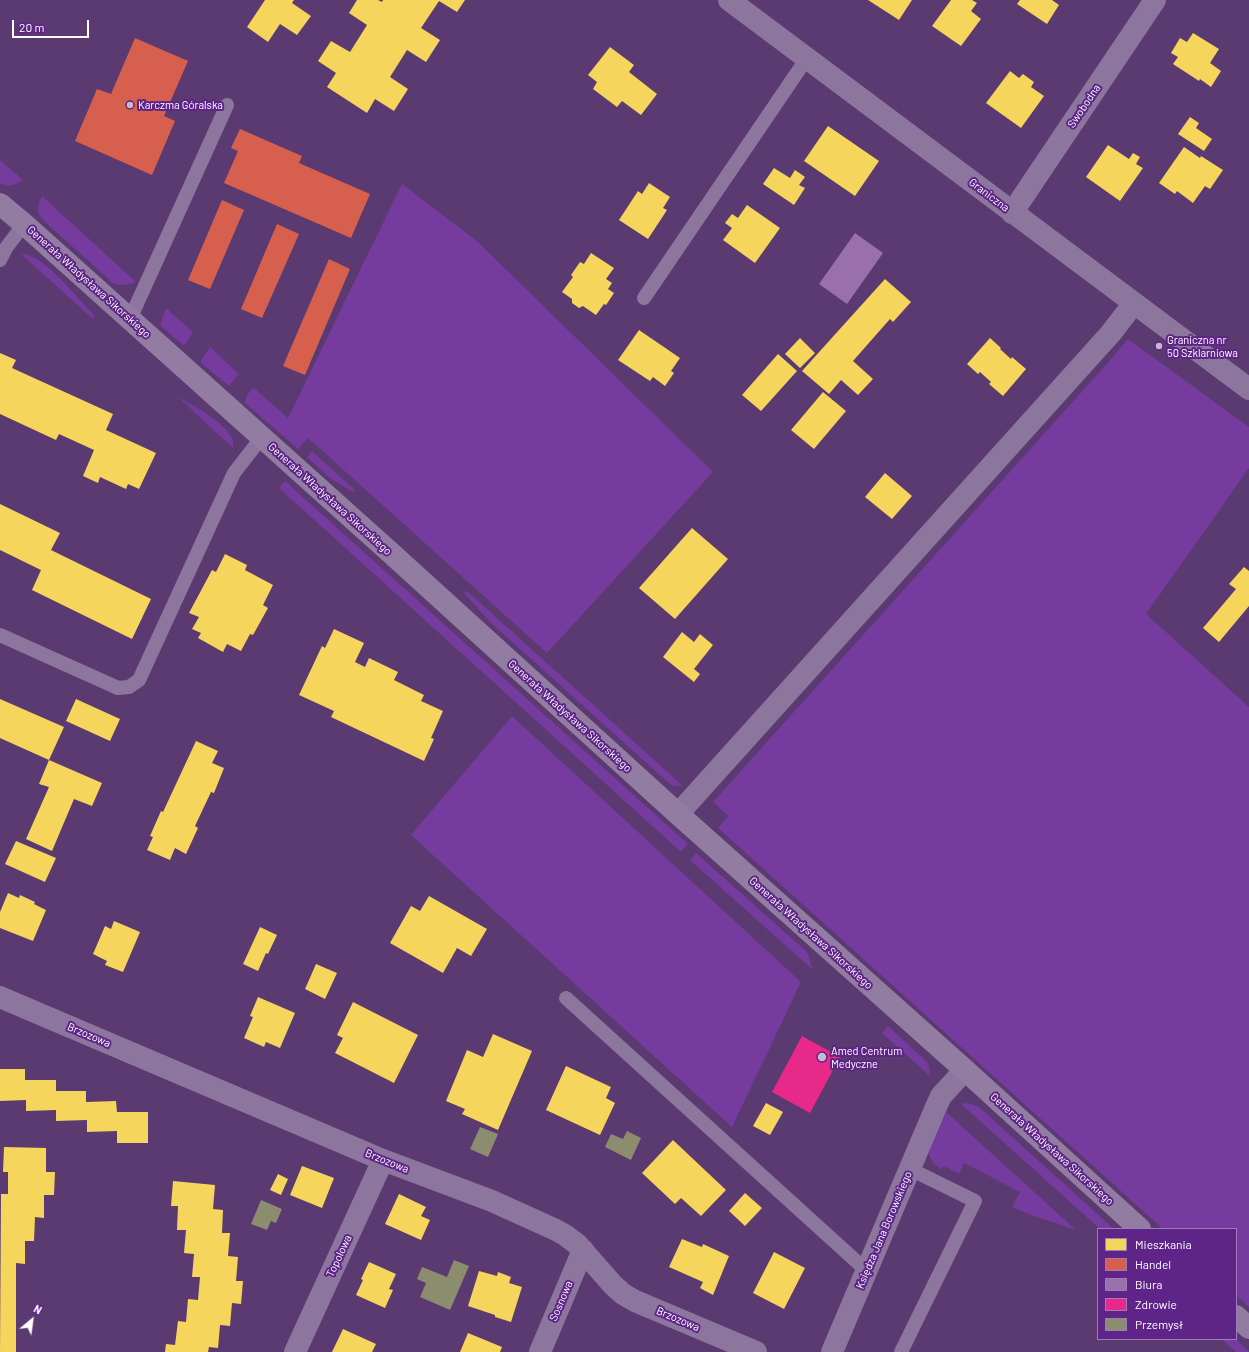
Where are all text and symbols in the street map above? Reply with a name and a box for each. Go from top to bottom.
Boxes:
scale bar [14,12,91,38]
text: 20 m [19,20,45,34]
street label: Swobodna [1065,82,1103,130]
place label: Karczma Góralska [138,98,223,112]
marker: Karczma Góralska [125,100,135,110]
street label: Graniczna [966,176,1012,214]
street label: Generała Władysława Sikorskiego [25,223,153,341]
place label: Graniczna nr 50 Szklarniowa [1167,333,1238,359]
marker: Graniczna nr 50 Szklarniowa [1154,341,1164,351]
street label: Generała Władysława Sikorskiego [266,440,394,558]
street label: Generała Władysława Sikorskiego [506,657,634,775]
street label: Generała Władysława Sikorskiego [747,874,875,992]
street label: Brzozowa [65,1020,113,1050]
place label: Amed Centrum Medyczne [831,1044,902,1070]
marker: Amed Centrum Medyczne [816,1051,828,1063]
street label: Generała Władysława Sikorskiego [988,1090,1116,1208]
street label: Brzozowa [363,1146,411,1176]
street label: Księdza Jana Borowskiego [853,1169,915,1291]
legend [1097,1228,1237,1340]
street label: Topolowa [323,1233,355,1279]
text: Mieszkania [1135,1237,1192,1251]
text: Handel [1135,1257,1171,1271]
text: Biura [1135,1277,1163,1291]
street label: Sosnowa [547,1279,575,1323]
text: Zdrowie [1135,1297,1177,1311]
north arrow [12,1300,52,1340]
text: N [32,1302,44,1317]
street label: Brzozowa [654,1304,702,1334]
text: Przemysł [1135,1317,1183,1331]

